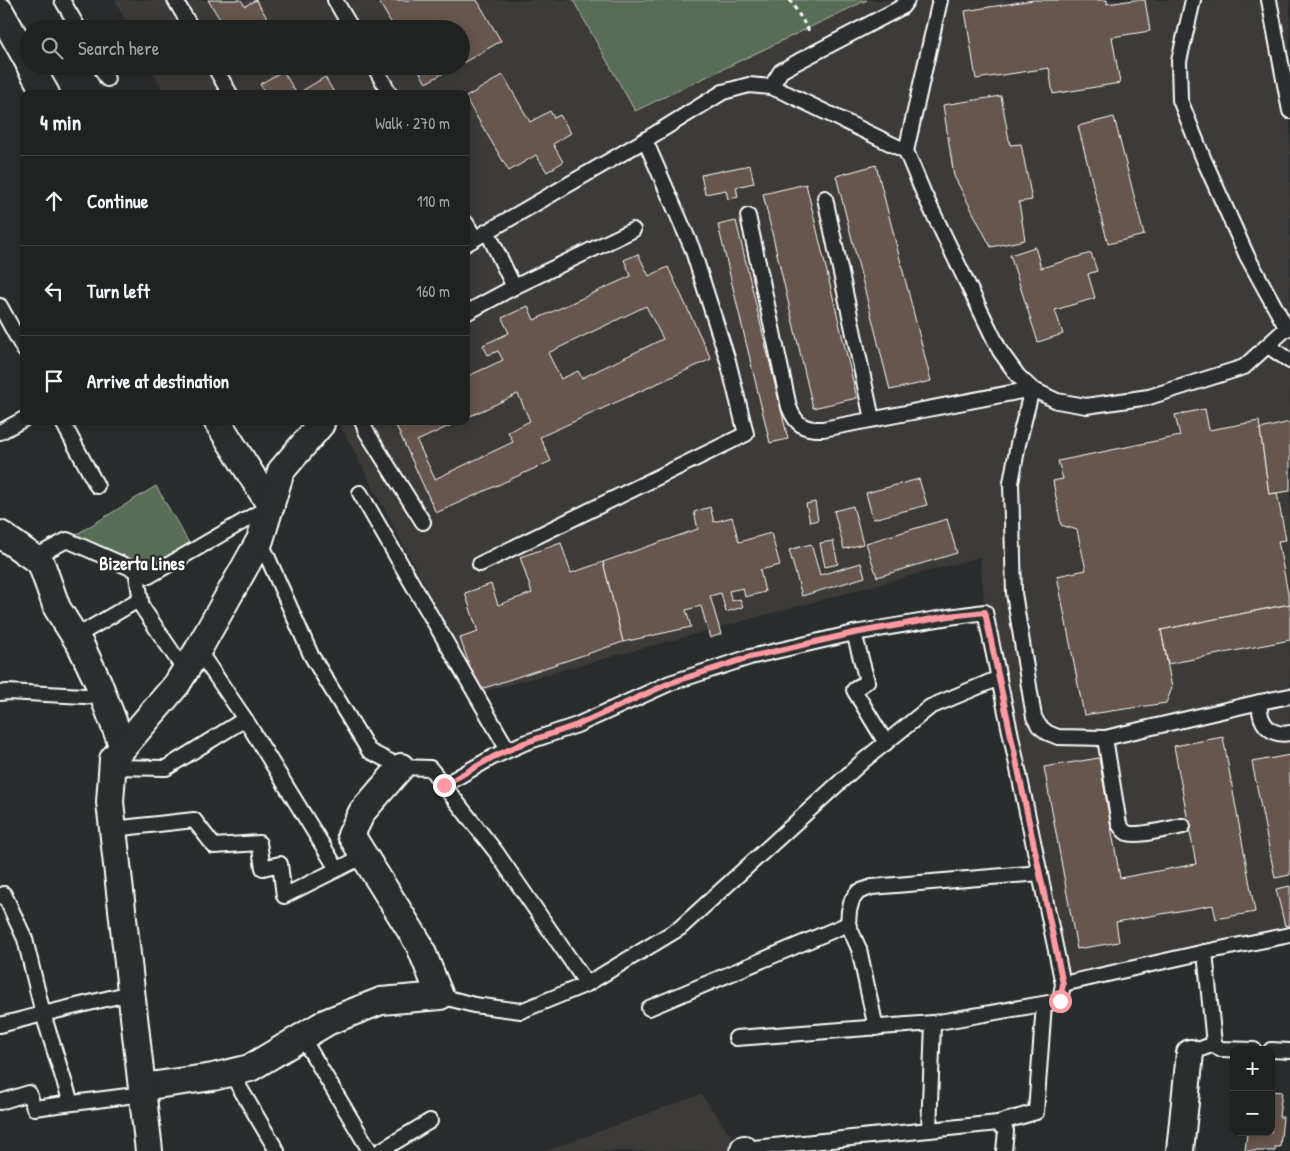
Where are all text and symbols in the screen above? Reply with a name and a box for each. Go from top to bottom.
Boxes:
search box [20,20,470,75]
icon: search [38,34,66,62]
text: Search here [78,35,159,61]
text: 4 min [40,108,81,137]
text: Walk · 270 m [375,112,450,134]
icon: ahead [40,187,68,215]
text: Continue [87,188,148,214]
text: 110 m [417,190,450,212]
icon: left [40,277,68,305]
text: Turn left [87,278,150,304]
text: 160 m [416,280,450,302]
icon: arrive [40,367,68,395]
text: Arrive at destination [87,368,229,394]
district label: Bizerta Lines [99,551,185,576]
route end [433,774,456,797]
route start [1049,990,1072,1013]
map controls [1230,1046,1275,1136]
button: + [1230,1046,1275,1091]
button: − [1230,1091,1275,1136]

